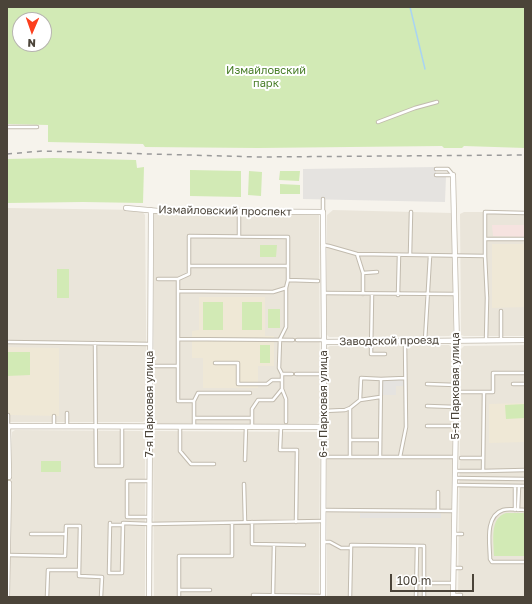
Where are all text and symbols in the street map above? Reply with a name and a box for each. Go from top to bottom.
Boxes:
north arrow [12,12,52,52]
text: N [27,37,36,50]
park label: Измайловский парк [226,64,306,90]
street label: Измайловский проспект [158,203,292,219]
street label: 5-я Парковая улица [449,332,463,440]
street label: Заводской проезд [339,334,439,348]
street label: 6-я Парковая улица [317,350,331,458]
street label: 7-я Парковая улица [143,351,157,457]
scale bar [392,566,476,592]
text: 100 m [397,573,431,588]

